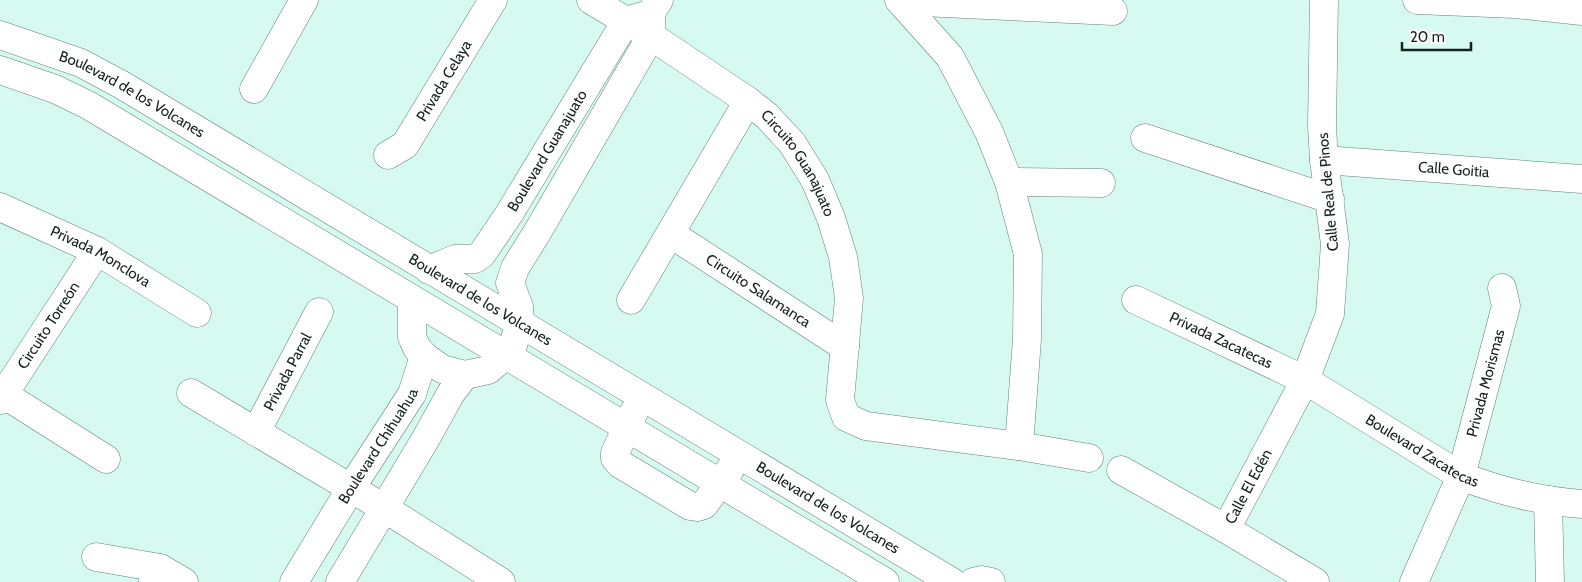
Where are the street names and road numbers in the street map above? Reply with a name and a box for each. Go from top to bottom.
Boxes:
street label: Privada Celaya [413,36,476,125]
street label: Boulevard de los Volcanes [57,47,208,141]
street label: Boulevard Guanajuato [504,87,591,215]
street label: Circuito Guanajuato [758,106,838,219]
street label: Calle Real de Pinos [1314,132,1342,252]
street label: Calle Goitia [1417,158,1491,181]
street label: Privada Monclova [48,222,154,291]
street label: Boulevard de los Volcanes [405,250,555,349]
street label: Circuito Salamanca [702,250,815,332]
street label: Circuito Torreón [14,278,84,372]
street label: Privada Zacatecas [1167,308,1275,372]
street label: Privada Morismas [1463,327,1508,439]
street label: Privada Parral [260,329,316,414]
street label: Boulevard Chihuahua [335,386,422,507]
street label: Boulevard Zacatecas [1362,410,1481,491]
street label: Calle El Edén [1221,446,1276,527]
street label: Boulevard de los Volcanes [753,458,903,558]

